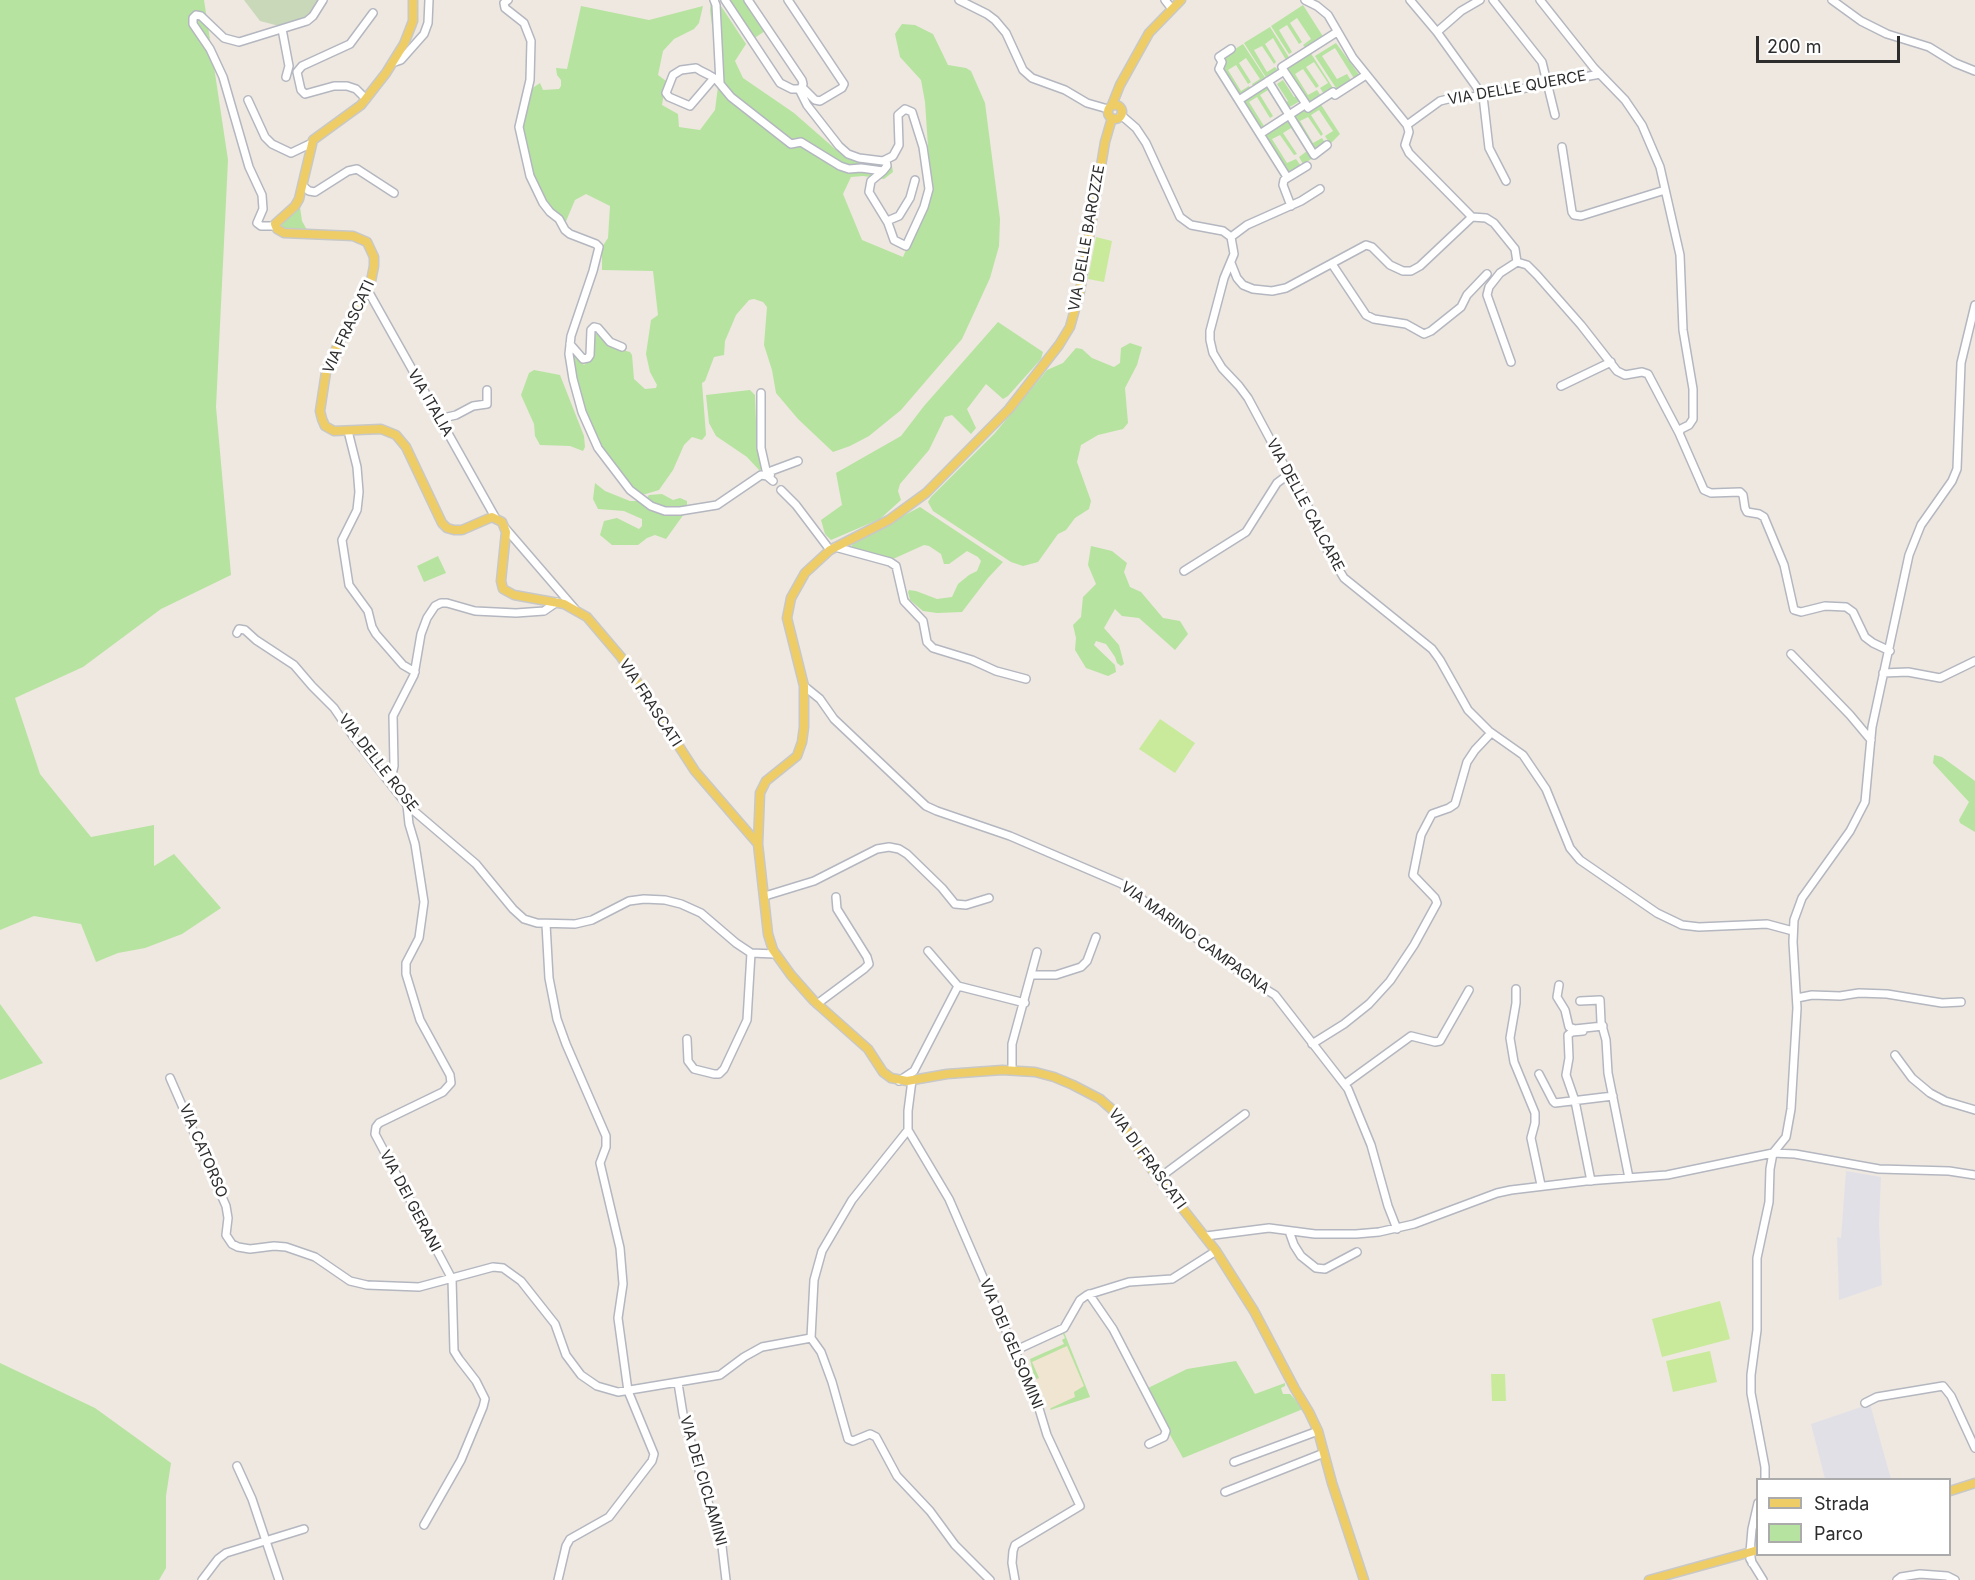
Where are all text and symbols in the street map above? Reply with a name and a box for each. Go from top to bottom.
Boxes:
scale bar [1759,24,1903,62]
text: 200 m [1767,36,1822,57]
street label: VIA DELLE QUERCE [1446,67,1588,109]
street label: VIA DELLE BAROZZE [1065,163,1109,313]
street label: VIA FRASCATI [320,277,378,377]
street label: VIA ITALIA [404,366,456,440]
street label: VIA DELLE CALCARE [1262,436,1348,574]
street label: VIA FRASCATI [615,656,685,750]
street label: VIA DELLE ROSE [334,711,422,815]
street label: VIA MARINO CAMPAGNA [1117,878,1273,998]
street label: VIA CATORSO [175,1101,231,1201]
street label: VIA DI FRASCATI [1104,1105,1190,1213]
street label: VIA DEI GERANI [376,1147,444,1255]
street label: VIA DEI GELSOMINI [975,1276,1047,1412]
street label: VIA DEI CICLAMINI [676,1414,730,1548]
legend [1756,1478,1951,1556]
text: Strada [1814,1493,1869,1514]
text: Parco [1814,1523,1863,1544]

